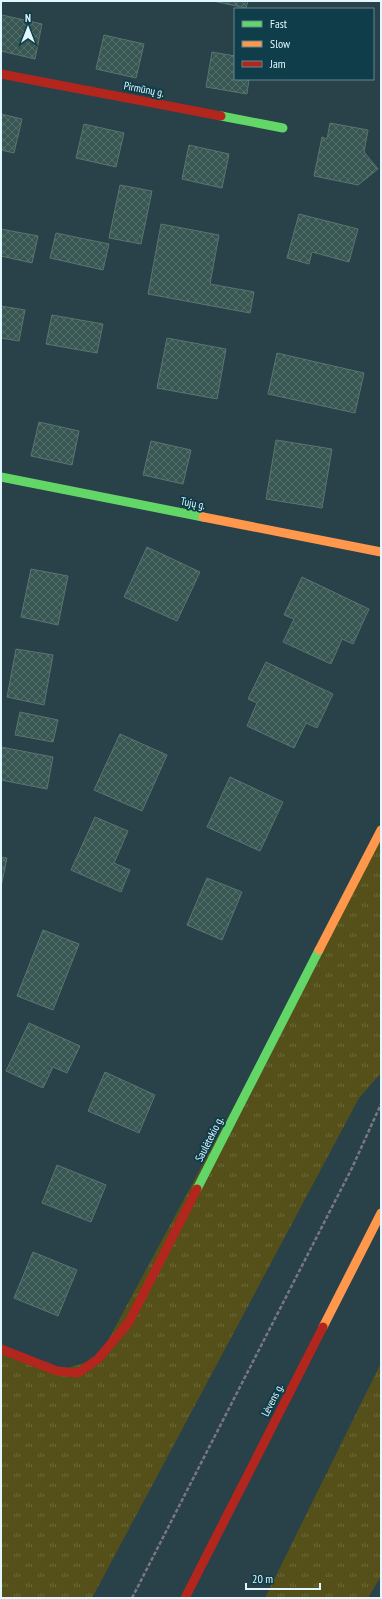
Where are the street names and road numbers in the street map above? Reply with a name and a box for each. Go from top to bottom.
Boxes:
street label: Pirmūnų g. [123,78,165,100]
street label: Tujų g. [179,494,207,512]
street label: Saulėtekio g. [192,1114,226,1164]
street label: Lėvens g. [258,1381,286,1419]

